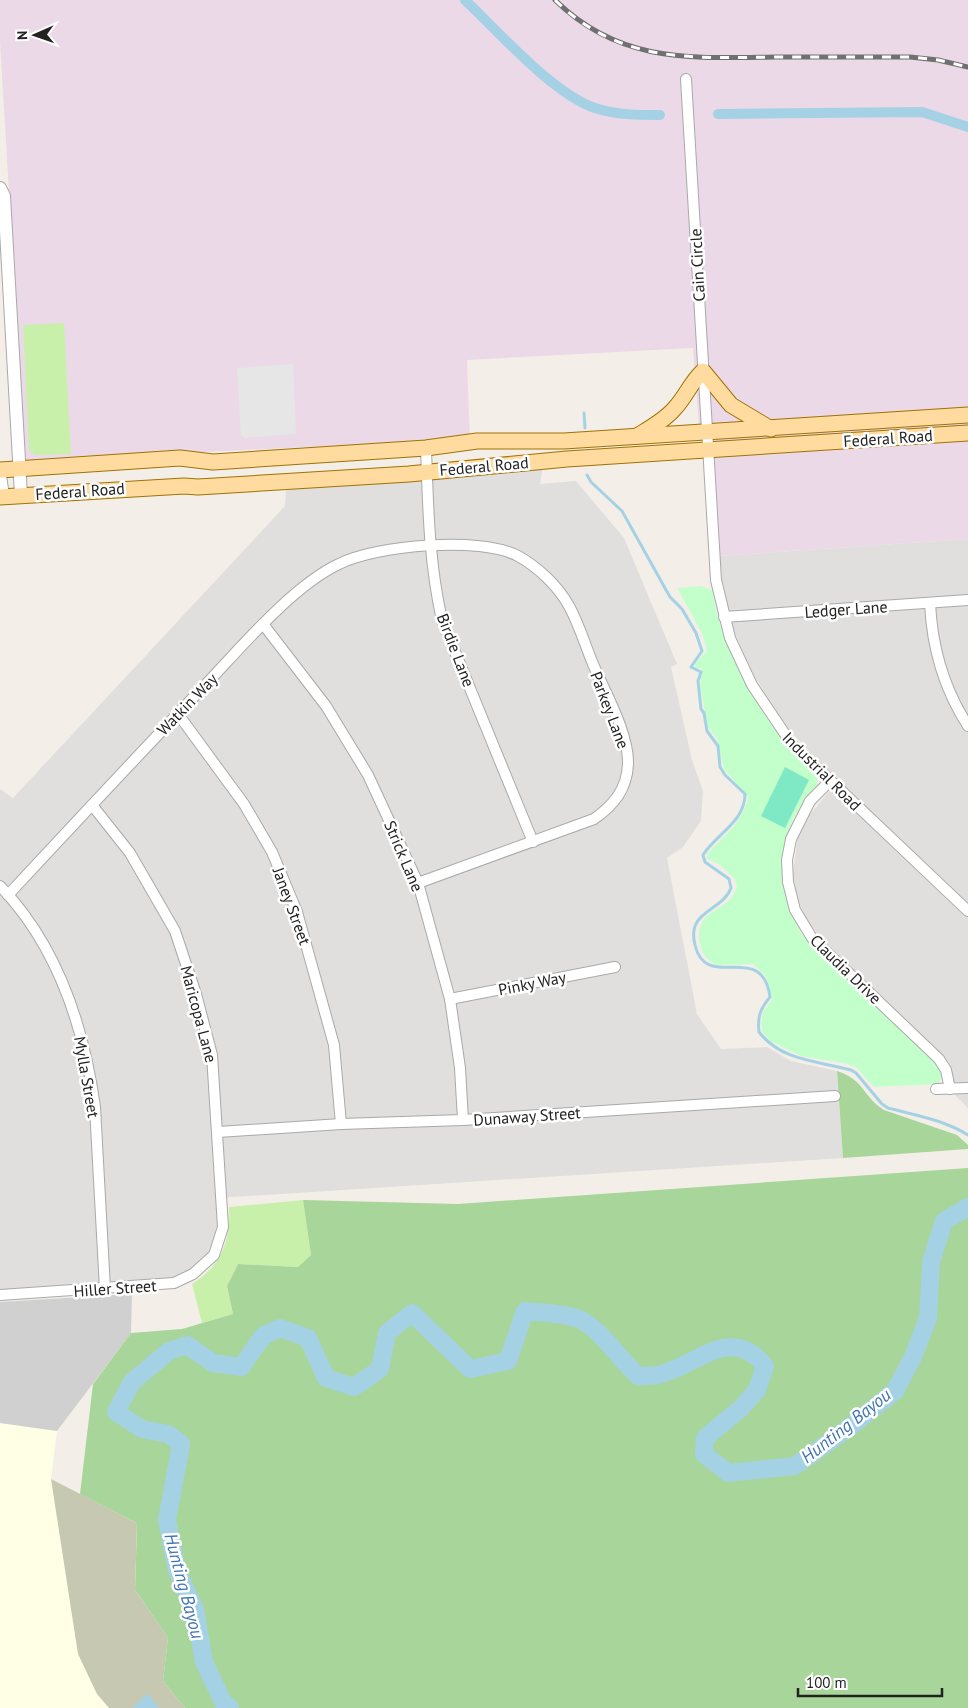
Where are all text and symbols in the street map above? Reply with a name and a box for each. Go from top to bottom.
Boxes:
north arrow [10,10,60,60]
text: N [13,31,31,40]
street label: Cain Circle [685,228,709,302]
street label: Federal Road [843,425,933,451]
street label: Federal Road [439,452,529,480]
street label: Federal Road [35,478,125,504]
street label: Ledger Lane [804,596,888,622]
street label: Birdie Lane [433,610,479,690]
street label: Watkin Way [153,668,222,739]
street label: Parkey Lane [586,669,634,751]
street label: Industrial Road [778,727,866,815]
street label: Strick Lane [380,818,428,894]
street label: Janey Street [268,864,315,948]
street label: Claudia Drive [806,930,886,1008]
street label: Maricopa Lane [176,963,222,1065]
street label: Pinky Way [497,967,568,999]
street label: Mylla Street [70,1035,104,1120]
street label: Dunaway Street [473,1102,582,1130]
street label: Hiller Street [73,1275,158,1301]
water label: Hunting Bayou [796,1383,895,1468]
water label: Hunting Bayou [159,1531,210,1641]
scale bar [798,1666,942,1698]
text: 100 m [806,1673,847,1692]

